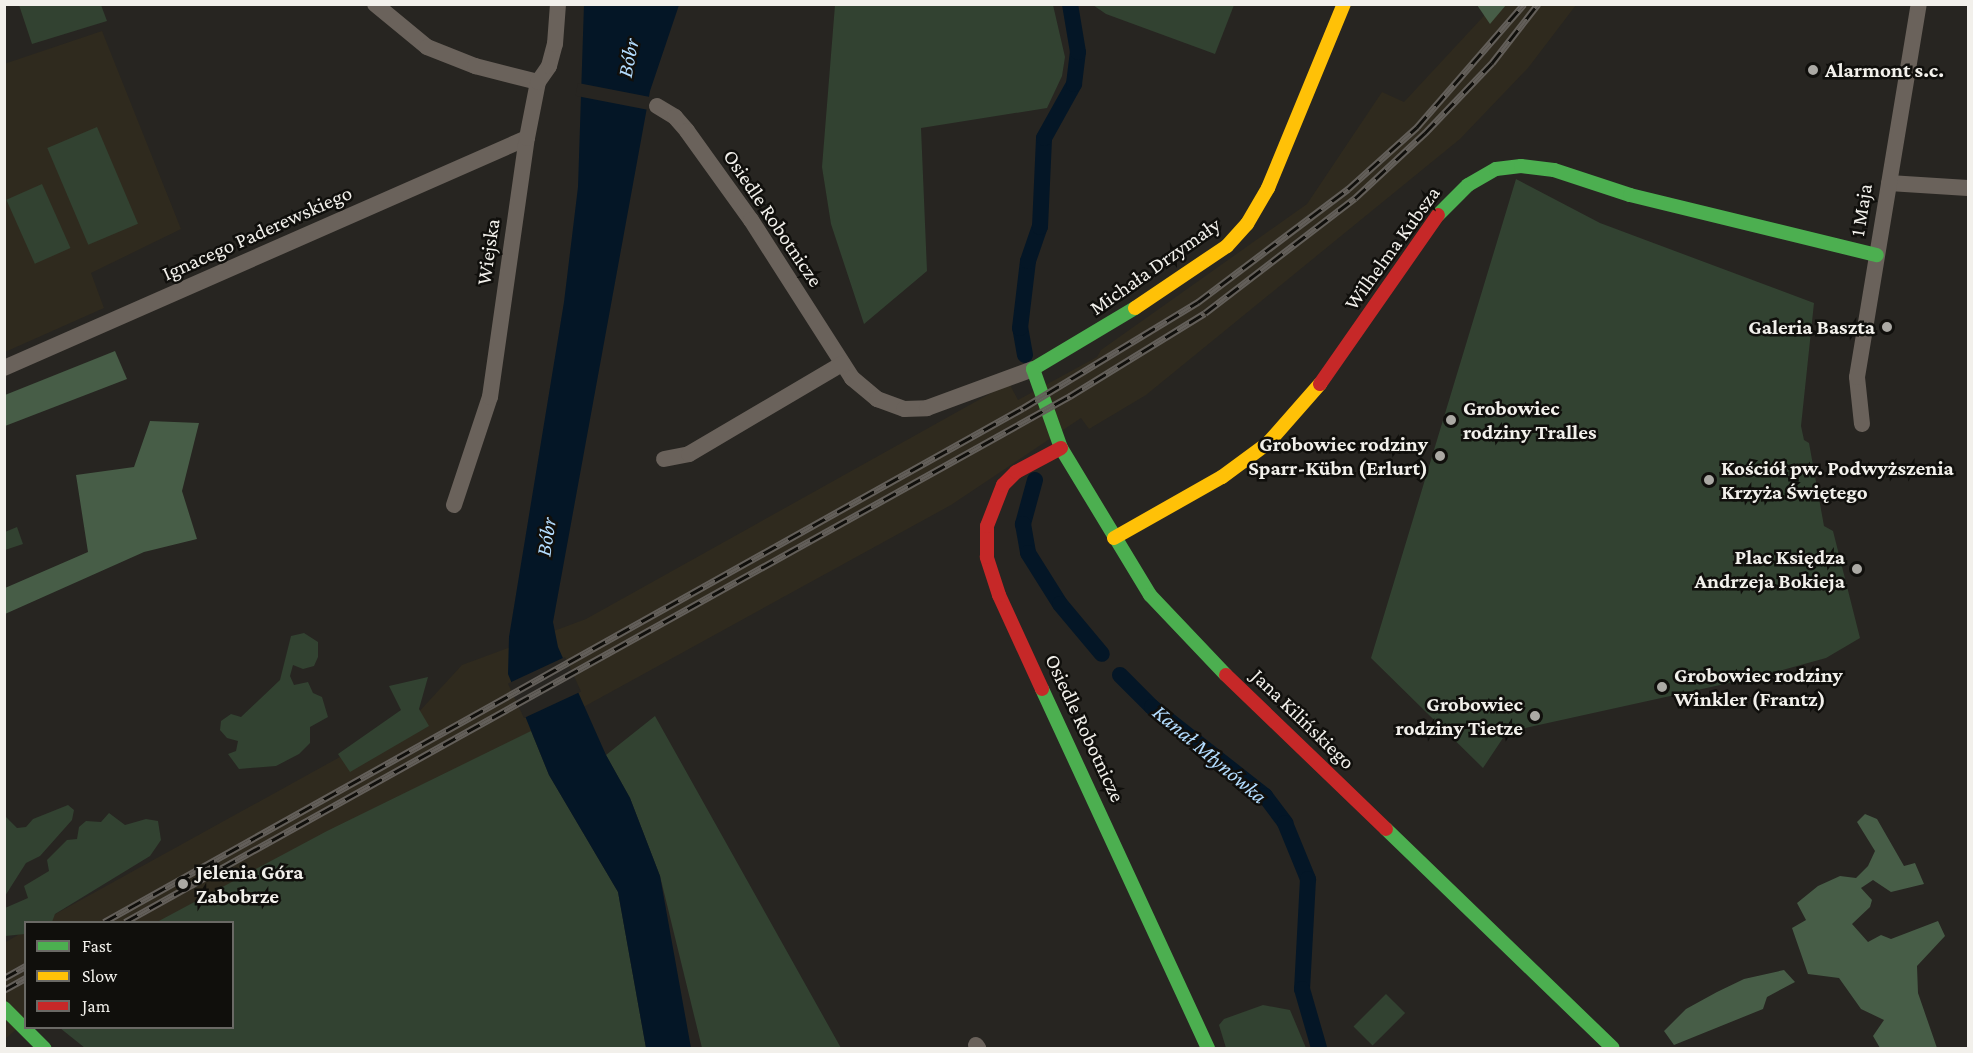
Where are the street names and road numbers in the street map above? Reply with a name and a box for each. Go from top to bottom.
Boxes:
street label: Osiedle Robotnicze [718,144,828,292]
street label: Ignacego Paderewskiego [158,180,356,286]
street label: Wilhelma Kubsza [1339,181,1445,315]
street label: 1 Maja [1844,182,1878,238]
street label: Michała Drzymały [1085,212,1225,320]
street label: Wiejska [471,217,505,287]
street label: Osiedle Robotnicze [1040,650,1130,806]
street label: Jana Kilińskiego [1246,663,1360,775]

